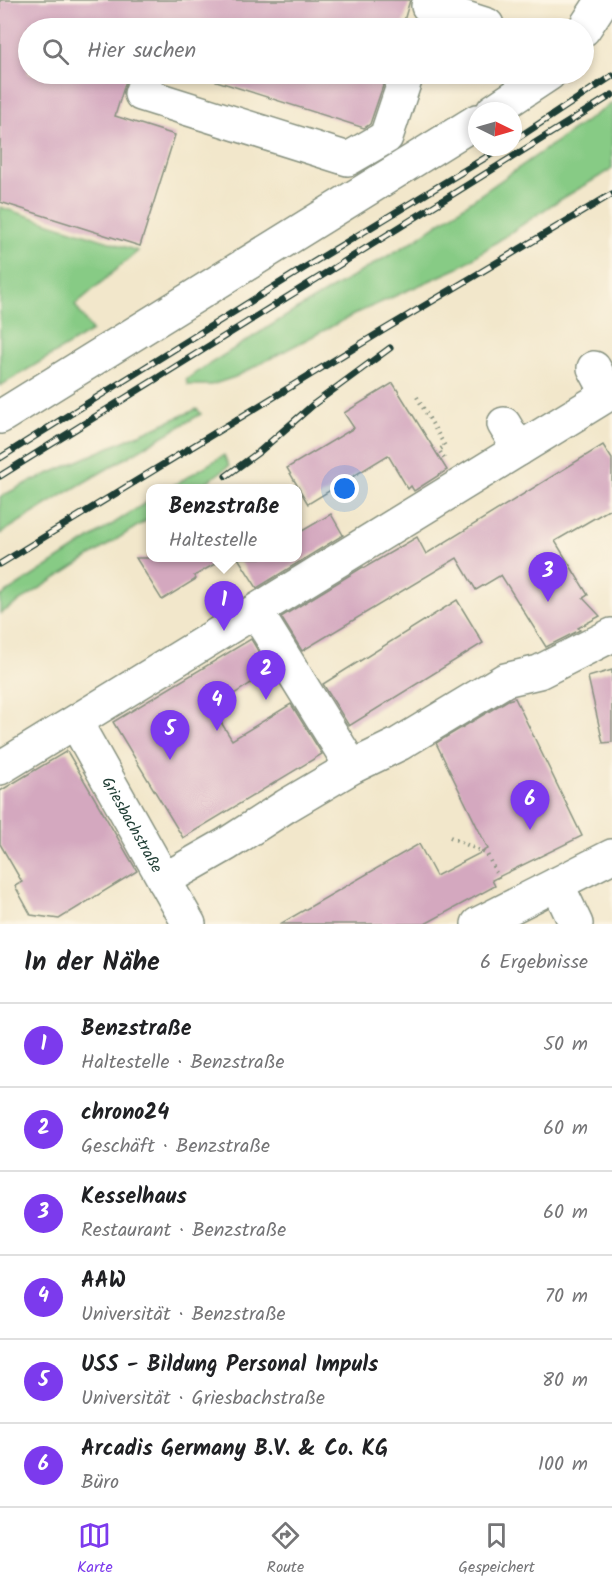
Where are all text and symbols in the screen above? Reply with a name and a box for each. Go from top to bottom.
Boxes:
search box [18,18,594,84]
text: Hier suchen [87,34,196,69]
icon: search [39,35,72,68]
north arrow [468,102,522,156]
your location [330,474,359,503]
popup [146,484,302,562]
text: Benzstraße [169,490,279,525]
text: Haltestelle [169,525,257,557]
pin: 3 [528,552,568,602]
pin: 1 [204,582,244,631]
pin: 2 [246,650,286,700]
pin: 4 [198,682,236,731]
pin: 5 [150,710,190,760]
street label: Griesbachstraße [94,772,169,878]
pin: 6 [510,780,550,830]
text: In der Nähe [24,942,160,984]
text: 6 Ergebnisse [480,947,588,979]
text: Benzstraße [81,1012,192,1047]
text: 1 [40,1029,47,1061]
text: 50 m [543,1029,588,1061]
text: Haltestelle · Benzstraße [81,1047,284,1079]
text: chrono24 [81,1096,169,1131]
text: 2 [38,1113,49,1145]
text: 60 m [543,1113,588,1145]
text: Geschäft · Benzstraße [81,1131,270,1163]
text: Kesselhaus [81,1180,187,1215]
text: 3 [38,1197,49,1229]
text: 60 m [543,1197,588,1229]
text: Restaurant · Benzstraße [81,1215,286,1247]
text: AAW [81,1264,126,1299]
text: 4 [38,1281,49,1313]
text: 70 m [545,1281,588,1313]
text: Universität · Benzstraße [81,1299,286,1331]
text: USS - Bildung Personal Impuls [81,1348,378,1383]
text: 5 [38,1365,49,1397]
text: 80 m [542,1365,588,1397]
text: Universität · Griesbachstraße [81,1383,325,1415]
text: Arcadis Germany B.V. & Co. KG [81,1432,388,1467]
text: 6 [38,1449,49,1481]
text: 100 m [538,1449,588,1481]
text: Büro [81,1467,119,1499]
tab: Karte [77,1519,113,1580]
tab: Route [267,1519,304,1580]
tab: Gespeichert [458,1519,535,1580]

